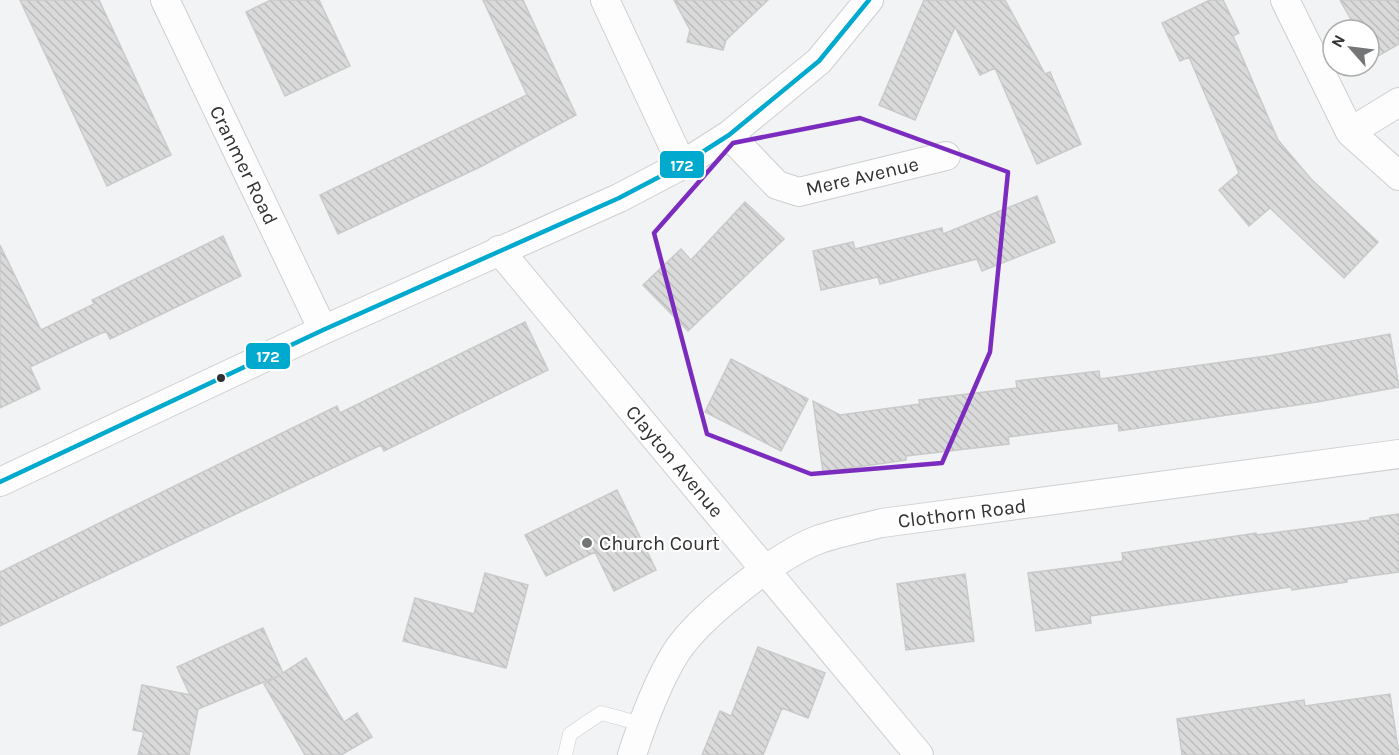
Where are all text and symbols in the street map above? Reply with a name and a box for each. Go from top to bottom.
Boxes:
north arrow [1321,18,1381,78]
text: N [1327,32,1349,51]
street label: Cranmer Road [205,102,282,228]
line badge: 172 [659,150,705,179]
street label: Mere Avenue [803,152,921,201]
text: 172 [670,156,694,175]
line badge: 172 [245,342,291,370]
text: 172 [256,347,280,366]
unlabelled marker [215,372,227,384]
street label: Clayton Avenue [621,401,728,522]
street label: Clothorn Road [896,494,1028,533]
place label: Church Court [599,532,720,555]
marker: Church Court [580,536,594,550]

